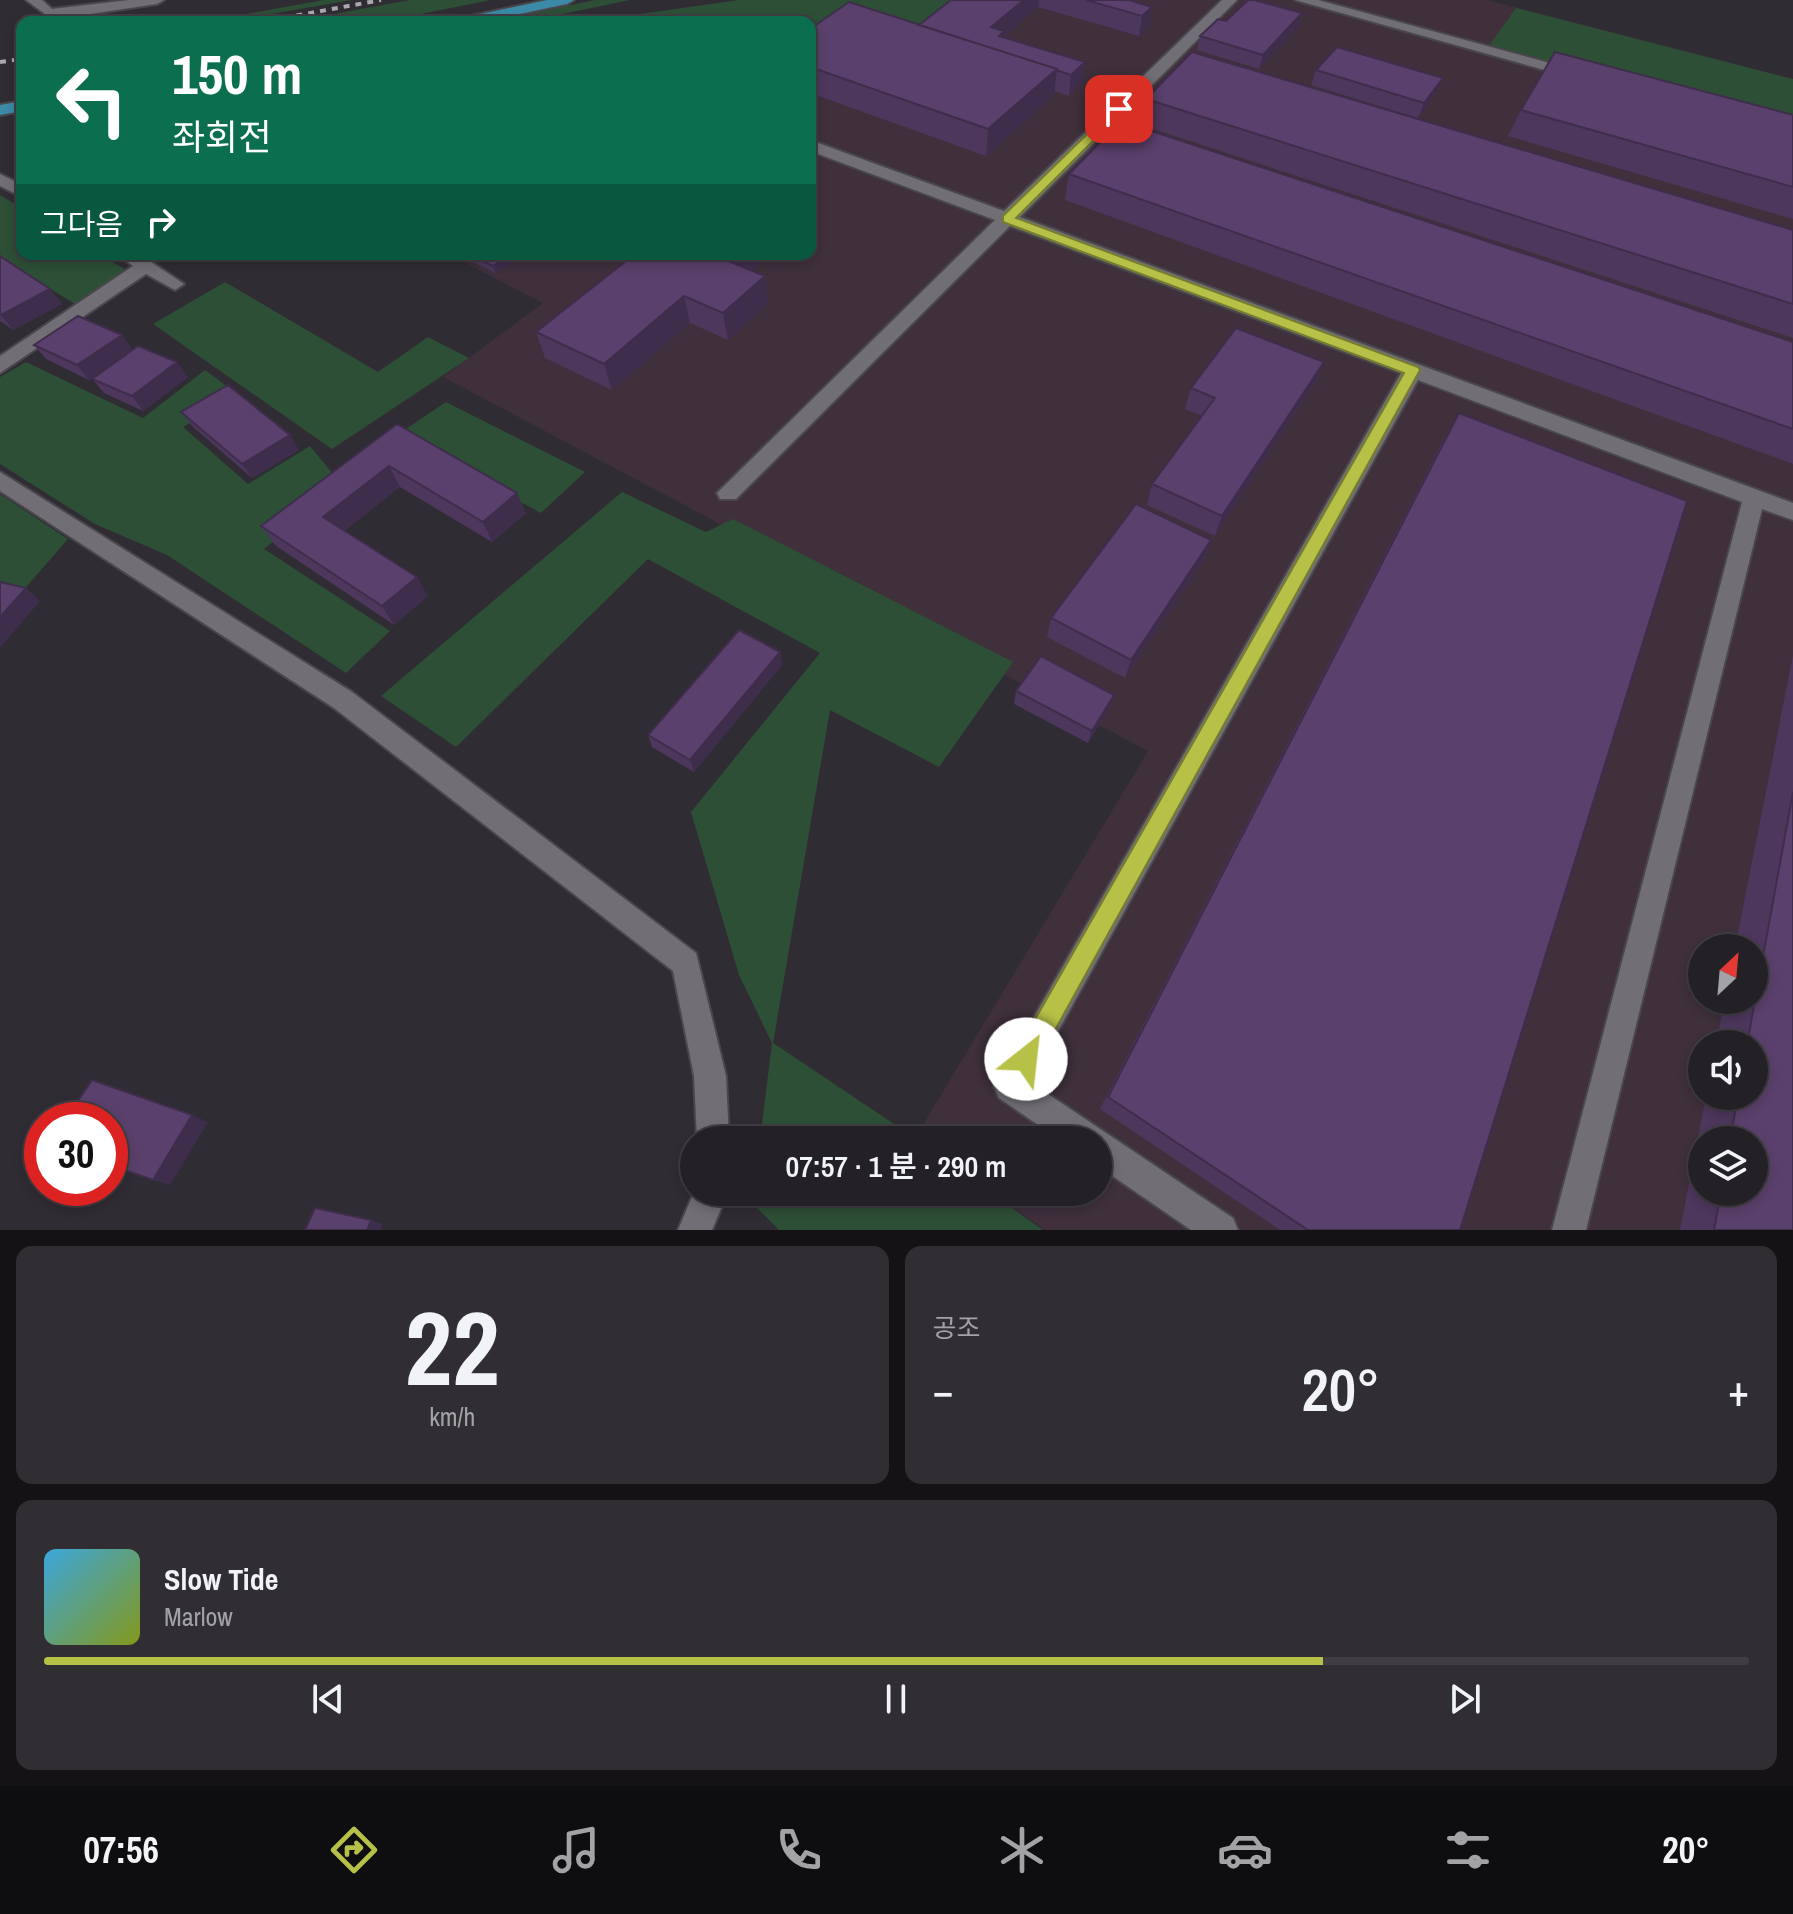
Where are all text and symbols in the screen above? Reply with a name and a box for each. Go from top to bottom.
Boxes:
text: 150 m [172,36,302,111]
icon: left [40,48,144,152]
pin [1085,75,1153,143]
icon: arrive [1097,87,1141,131]
text: 좌회전 [172,113,271,161]
icon: right [139,200,183,244]
text: 그다음 [40,204,123,244]
north arrow [1688,934,1768,1014]
map controls [1688,934,1768,1206]
position arrow [984,1017,1068,1101]
button: sound [1688,1030,1768,1110]
speed limit sign: 30 [24,1102,128,1206]
button: layers [1688,1126,1768,1206]
text: 07:57 · 1 분 · 290 m [786,1146,1006,1186]
text: 22 [405,1277,500,1417]
text: 공조 [933,1310,980,1345]
text: 20° [1301,1349,1380,1430]
text: − [933,1360,954,1420]
text: + [1728,1360,1749,1420]
text: km/h [429,1399,475,1434]
text: Slow Tide [164,1559,278,1599]
text: Marlow [164,1599,233,1634]
icon: previous [306,1677,350,1721]
icon: pause [874,1677,918,1721]
icon: next [1443,1677,1487,1721]
icon: directions [326,1822,382,1878]
icon: music [548,1822,604,1878]
icon: phone [771,1822,827,1878]
icon: climate [994,1822,1050,1878]
icon: car [1217,1822,1273,1878]
icon: filters [1440,1822,1496,1878]
text: 07:56 [83,1826,159,1874]
text: 20° [1662,1826,1710,1874]

